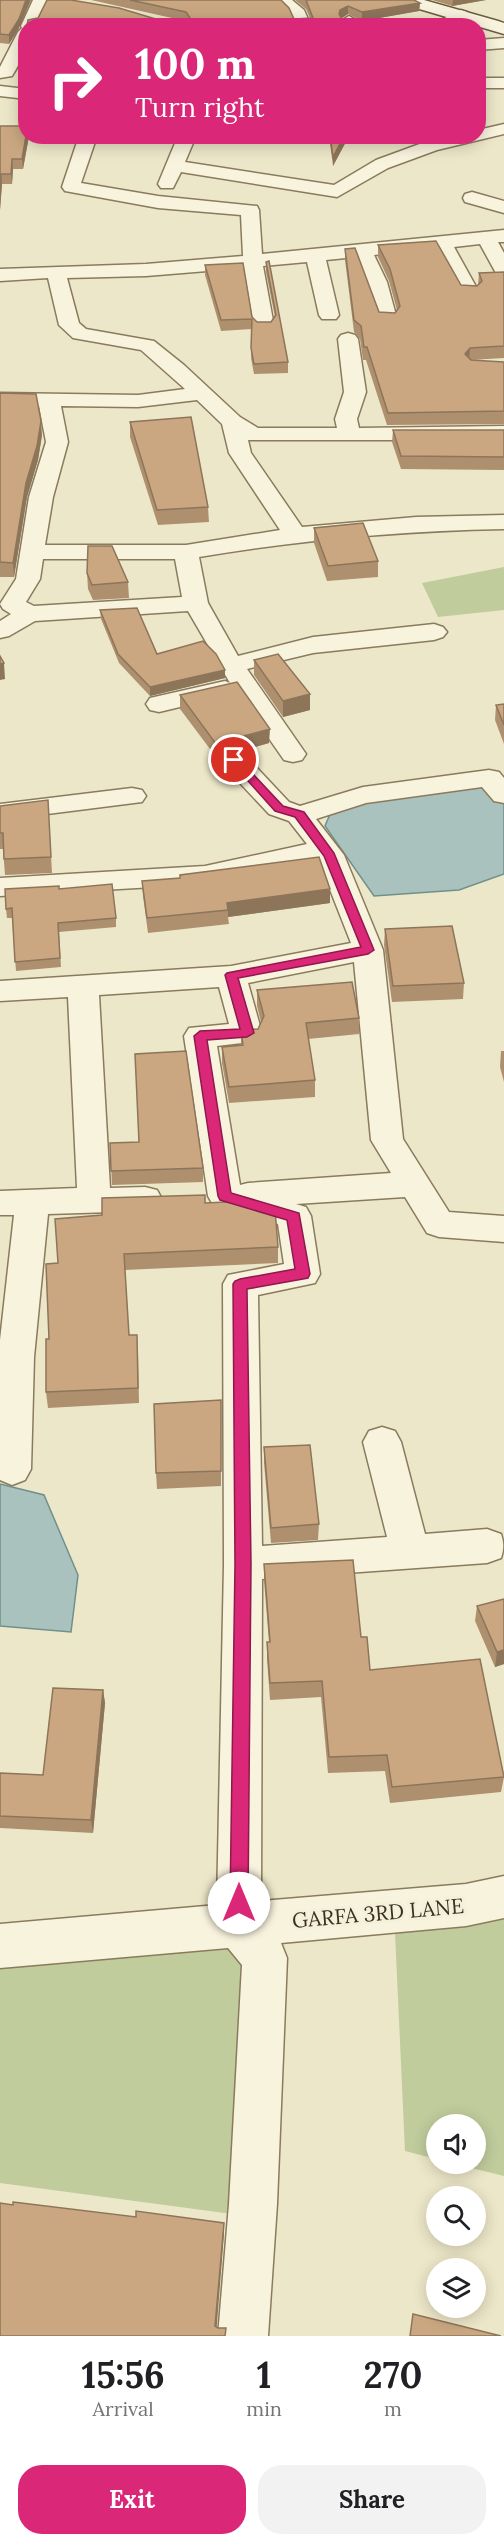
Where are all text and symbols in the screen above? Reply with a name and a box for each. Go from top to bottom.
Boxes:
text: 100 m [135,37,255,91]
icon: right [36,42,114,120]
text: Turn right [135,90,264,124]
pin [208,734,259,785]
icon: arrive [217,743,250,776]
position arrow [207,1871,271,1935]
street label: GARFA 3RD LANE [291,1892,465,1934]
map controls [426,2114,486,2318]
button: sound [426,2114,486,2174]
button: search [426,2186,486,2246]
button: layers [426,2258,486,2318]
text: 15:56 [82,2352,165,2398]
text: 1 [257,2352,271,2398]
text: 270 [363,2352,422,2398]
text: Arrival [93,2396,154,2421]
text: min [246,2396,282,2421]
text: m [384,2396,402,2421]
button: Exit [18,2465,246,2534]
button: Share [258,2465,486,2534]

